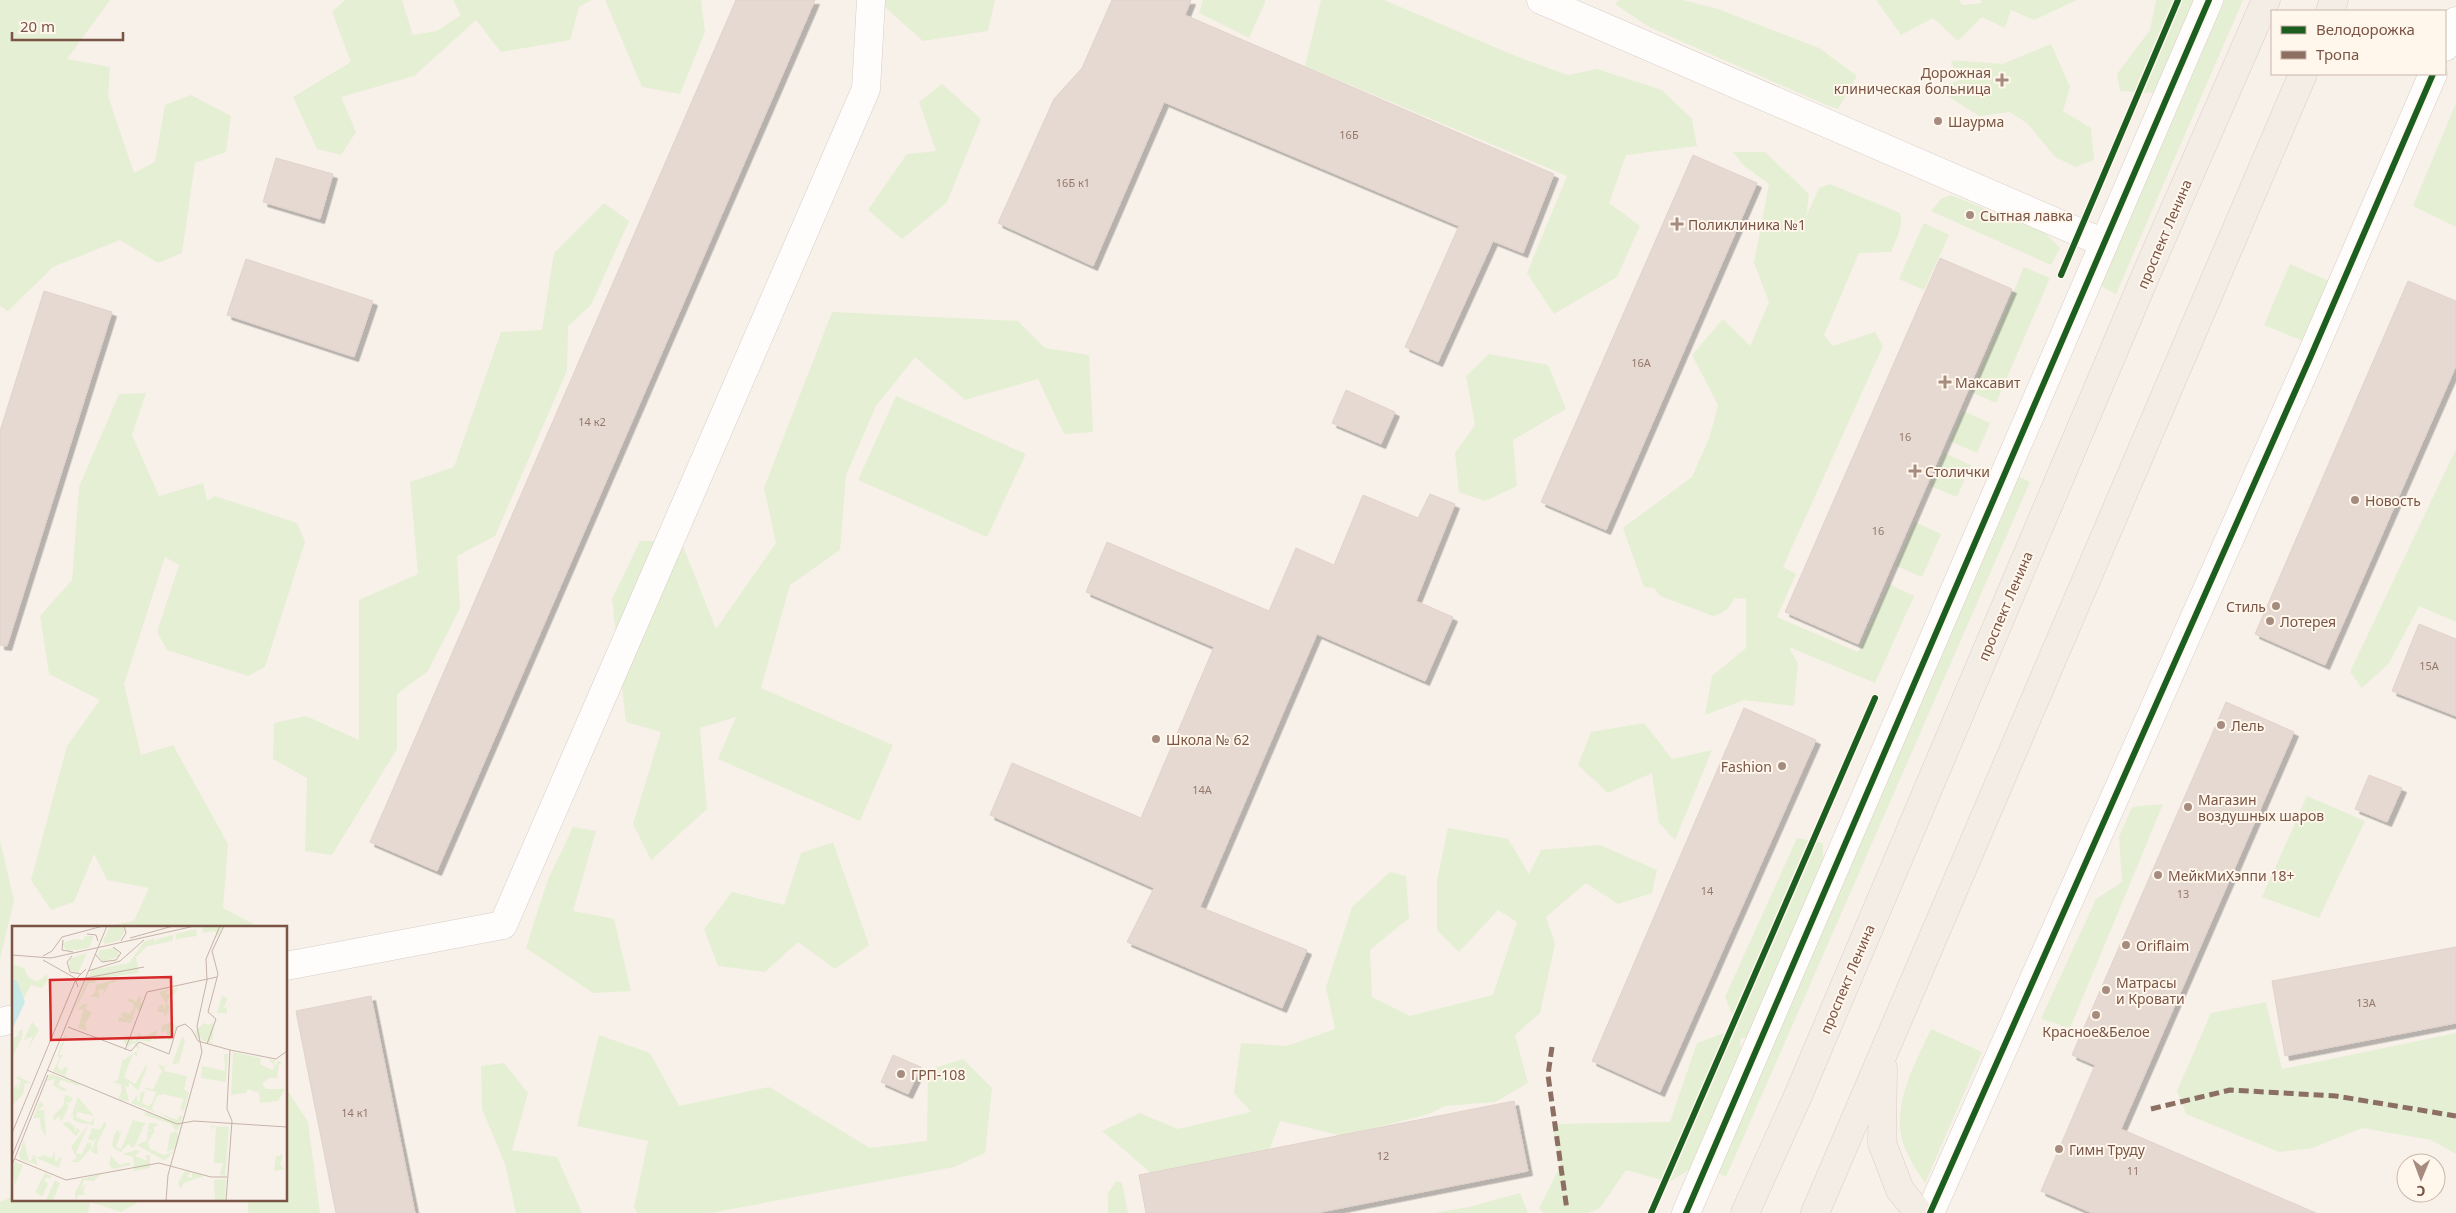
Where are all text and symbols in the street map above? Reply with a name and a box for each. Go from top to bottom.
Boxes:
scale bar [12,10,124,42]
legend [2271,10,2446,75]
text: 20 m [20,16,55,36]
text: Велодорожка [2316,19,2415,39]
text: Тропа [2316,44,2359,64]
place label: Дорожная клиническая больница [1834,63,1991,98]
marker: Дорожная клиническая больница [1995,73,2009,87]
place label: Шаурма [1948,112,2004,131]
marker: Шаурма [1932,115,1944,127]
house number: 16Б [1339,127,1359,142]
house number: 16Б к1 [1056,175,1090,190]
street label: проспект Ленина [2132,176,2196,292]
place label: Сытная лавка [1980,206,2073,225]
marker: Сытная лавка [1964,209,1976,221]
place label: Поликлиника №1 [1688,215,1806,234]
marker: Поликлиника №1 [1670,217,1684,231]
house number: 16А [1631,355,1652,370]
place label: Максавит [1955,373,2021,392]
marker: Максавит [1939,376,1951,388]
house number: 14 к2 [578,414,606,429]
house number: 16 [1899,429,1911,444]
place label: Столички [1925,462,1990,481]
marker: Столички [1909,465,1921,477]
place label: Новость [2365,491,2421,510]
marker: Новость [2349,494,2361,506]
house number: 16 [1872,523,1884,538]
street label: проспект Ленина [1973,548,2037,664]
place label: Стиль [2226,597,2266,616]
marker: Стиль [2270,600,2282,612]
place label: Лотерея [2280,612,2336,631]
marker: Лотерея [2264,615,2276,627]
house number: 15А [2419,658,2440,673]
place label: Лель [2231,716,2264,735]
marker: Лель [2215,719,2227,731]
place label: Школа № 62 [1166,730,1250,749]
marker: Школа № 62 [1150,733,1162,745]
place label: Fashion [1721,757,1772,776]
marker: Fashion [1776,760,1788,772]
house number: 14А [1192,782,1213,797]
place label: Магазин воздушных шаров [2198,790,2324,825]
marker: Магазин воздушных шаров [2182,801,2194,813]
place label: МейкМиХэппи 18+ [2168,866,2294,885]
marker: МейкМиХэппи 18+ [2152,869,2164,881]
house number: 14 [1701,883,1714,898]
house number: 13 [2177,886,2189,901]
street label: проспект Ленина [1815,921,1879,1037]
inset map [12,926,288,1200]
place label: Oriflaim [2136,936,2189,955]
marker: Oriflaim [2120,939,2132,951]
place label: Матрасы и Кровати [2116,973,2185,1008]
marker: Матрасы и Кровати [2100,984,2112,996]
house number: 13А [2356,995,2377,1010]
marker: Красное&Белое [2090,1009,2102,1021]
place label: Красное&Белое [2042,1022,2150,1041]
place label: ГРП-108 [911,1065,965,1084]
marker: ГРП-108 [895,1068,907,1080]
house number: 14 к1 [341,1105,369,1120]
place label: Гимн Труду [2069,1140,2146,1159]
marker: Гимн Труду [2053,1143,2065,1155]
house number: 12 [1377,1148,1389,1163]
north arrow [2396,1153,2446,1203]
house number: 11 [2127,1163,2139,1178]
text: С [2416,1182,2425,1201]

